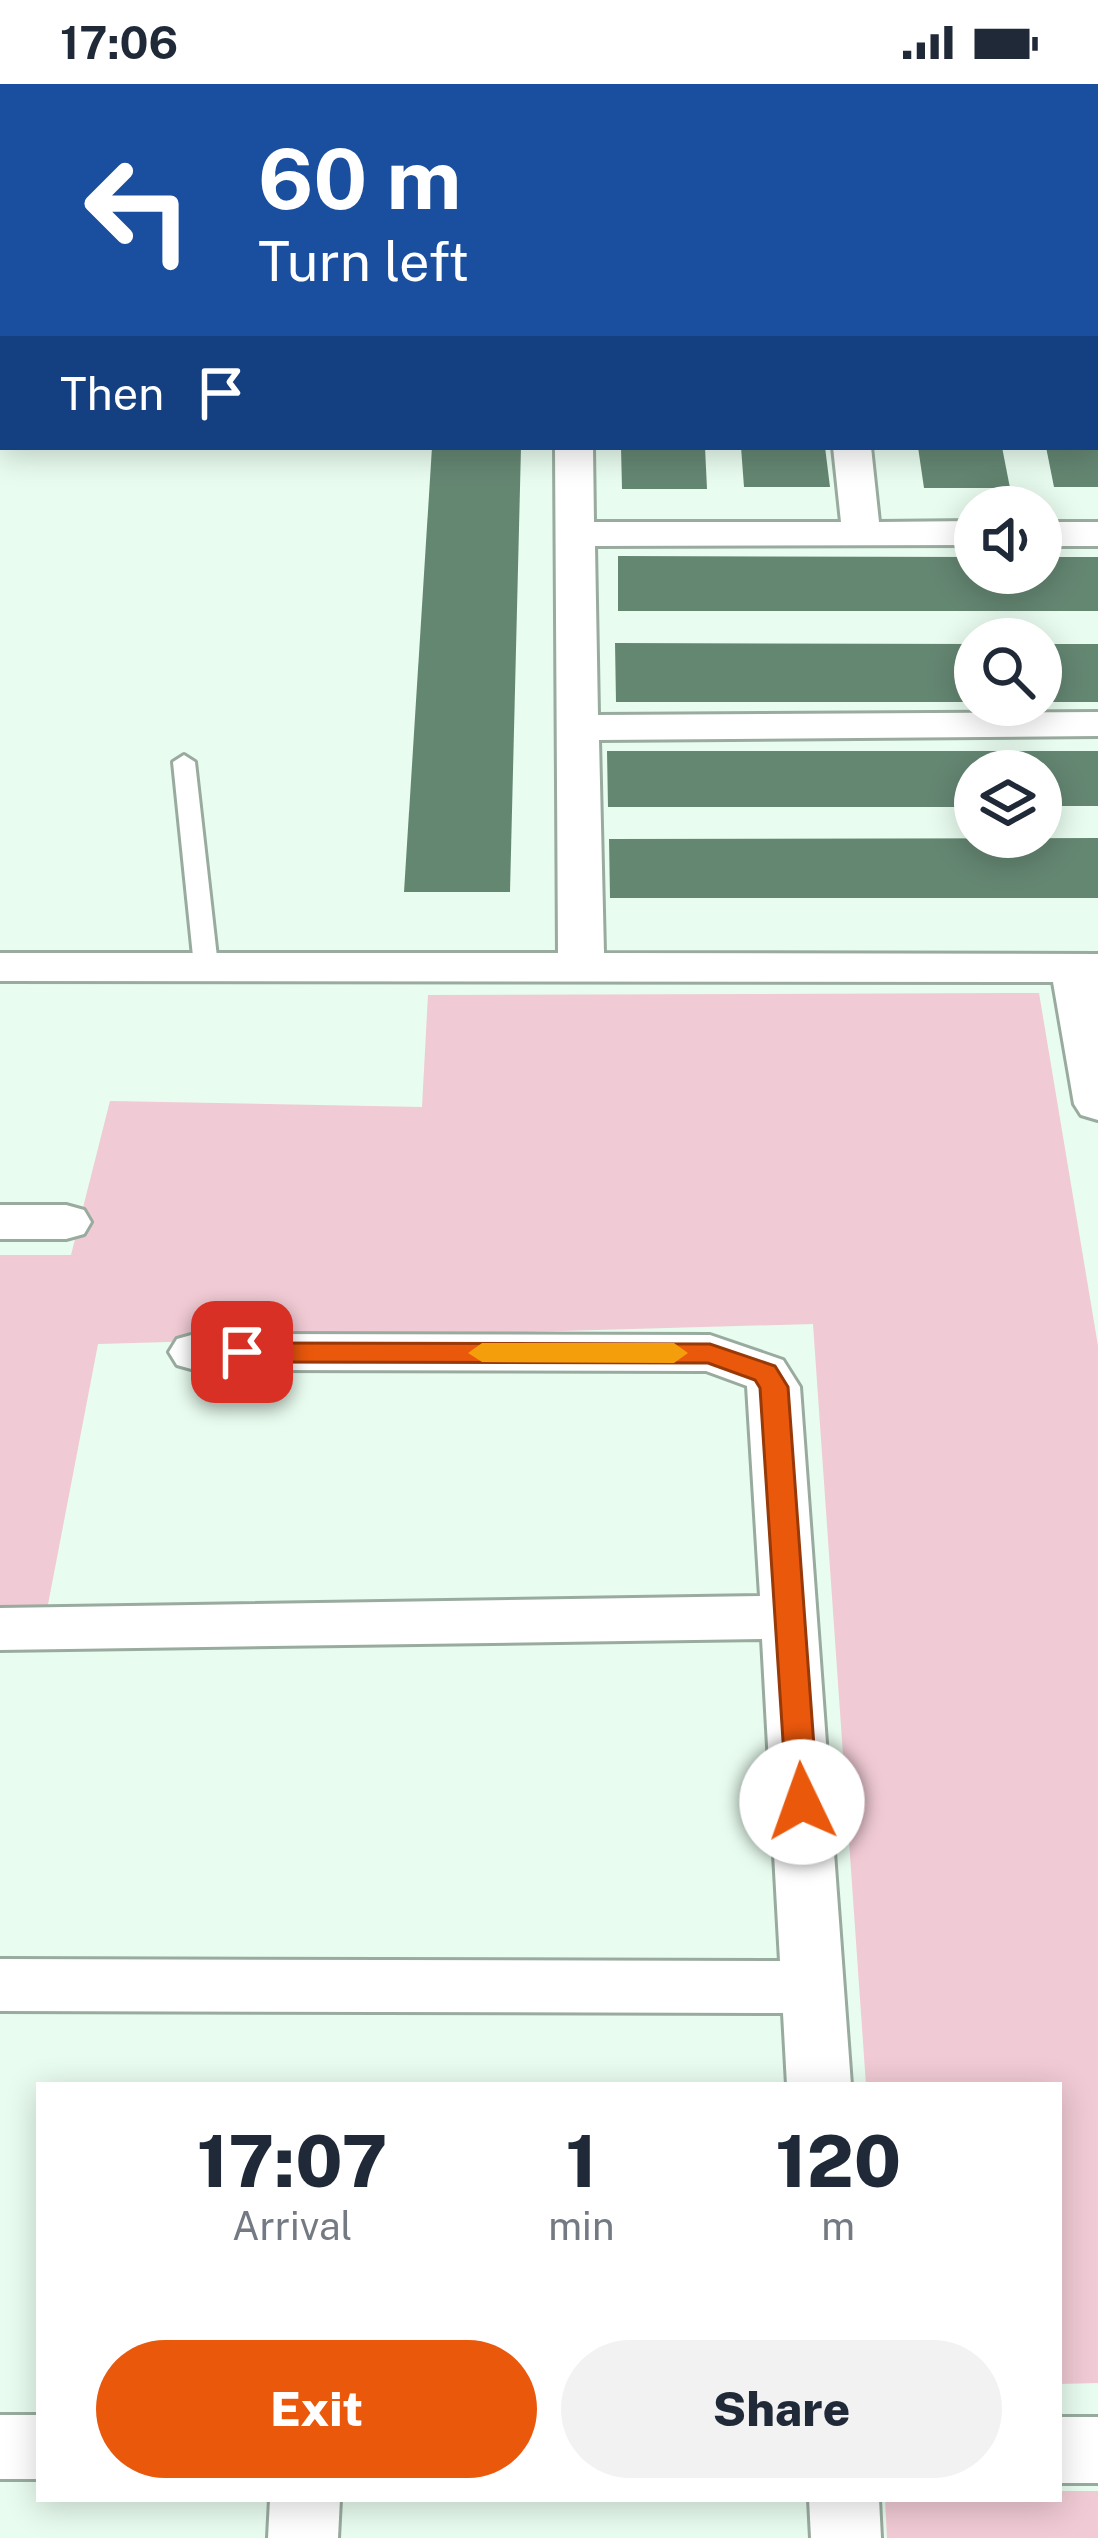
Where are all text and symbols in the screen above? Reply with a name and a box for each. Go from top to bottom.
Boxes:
text: 17:06 [60,16,178,69]
text: 60 m [258,129,462,228]
icon: left [60,132,216,288]
text: Turn left [258,230,469,293]
icon: arrive [188,360,254,426]
text: Then [60,367,164,420]
map controls [954,486,1062,858]
button: sound [954,486,1062,594]
button: search [954,618,1062,726]
button: layers [954,750,1062,858]
pin [191,1301,293,1403]
icon: arrive [209,1319,275,1385]
position arrow [739,1739,865,1865]
text: 17:07 [197,2119,387,2203]
text: 1 [566,2119,597,2203]
text: 120 [775,2119,901,2203]
text: Arrival [232,2203,352,2249]
text: min [548,2203,614,2249]
text: m [821,2203,855,2249]
button: Exit [96,2340,537,2478]
button: Share [561,2340,1002,2478]

